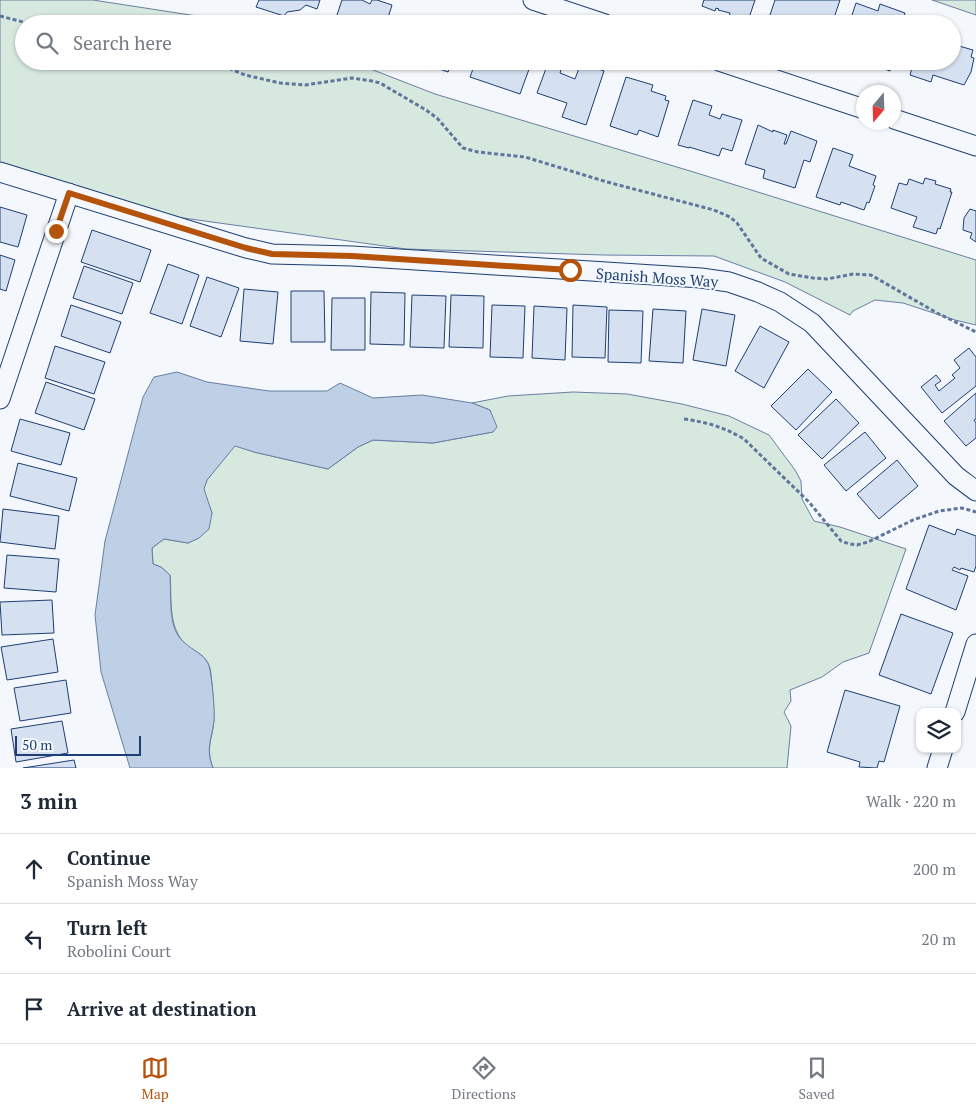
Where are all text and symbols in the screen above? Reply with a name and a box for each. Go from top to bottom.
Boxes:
search box [15,15,961,70]
icon: search [33,29,61,57]
text: Search here [73,30,172,55]
north arrow [856,85,901,130]
route end [45,220,68,243]
route start [559,259,582,282]
street label: Spanish Moss Way [595,263,719,291]
map controls [916,708,961,753]
button: layers [916,708,961,753]
scale bar [15,733,141,756]
text: 50 m [22,735,52,754]
text: 3 min [20,787,77,815]
text: Walk · 220 m [866,790,956,812]
text: Continue [67,845,151,870]
icon: ahead [20,855,48,883]
text: 200 m [913,858,956,880]
text: Spanish Moss Way [67,870,198,892]
text: Turn left [67,915,148,940]
icon: left [20,925,48,953]
text: 20 m [921,928,956,950]
text: Robolini Court [67,940,171,962]
icon: arrive [20,995,48,1023]
text: Arrive at destination [67,996,256,1021]
tab: Map [141,1054,169,1103]
tab: Directions [452,1054,516,1103]
tab: Saved [799,1054,835,1103]

